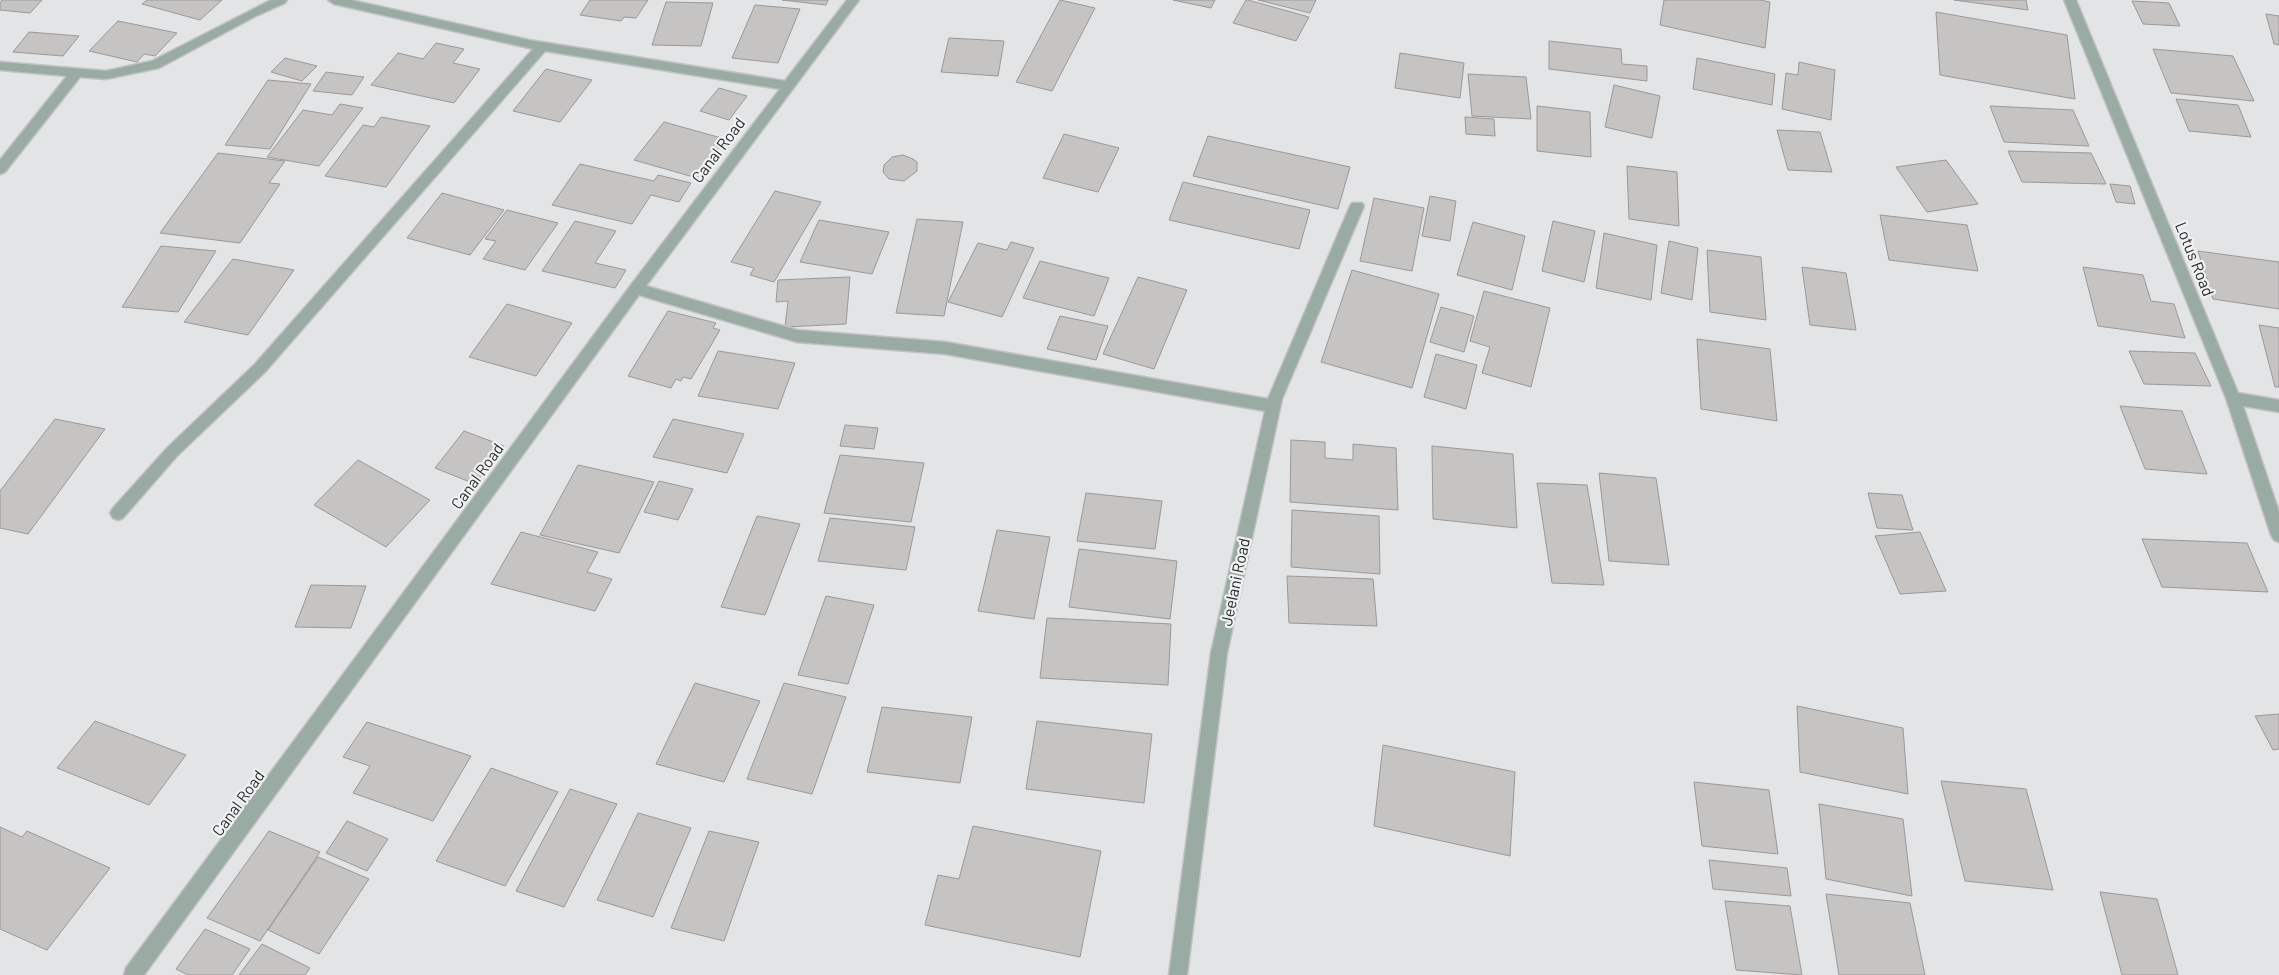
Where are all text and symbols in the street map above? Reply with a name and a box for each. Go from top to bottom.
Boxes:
street label: Canal Road [687,113,748,186]
street label: Lotus Road [2172,219,2219,299]
street label: Canal Road [446,439,507,512]
street label: Jeelani Road [1216,536,1253,628]
street label: Canal Road [207,766,268,839]

